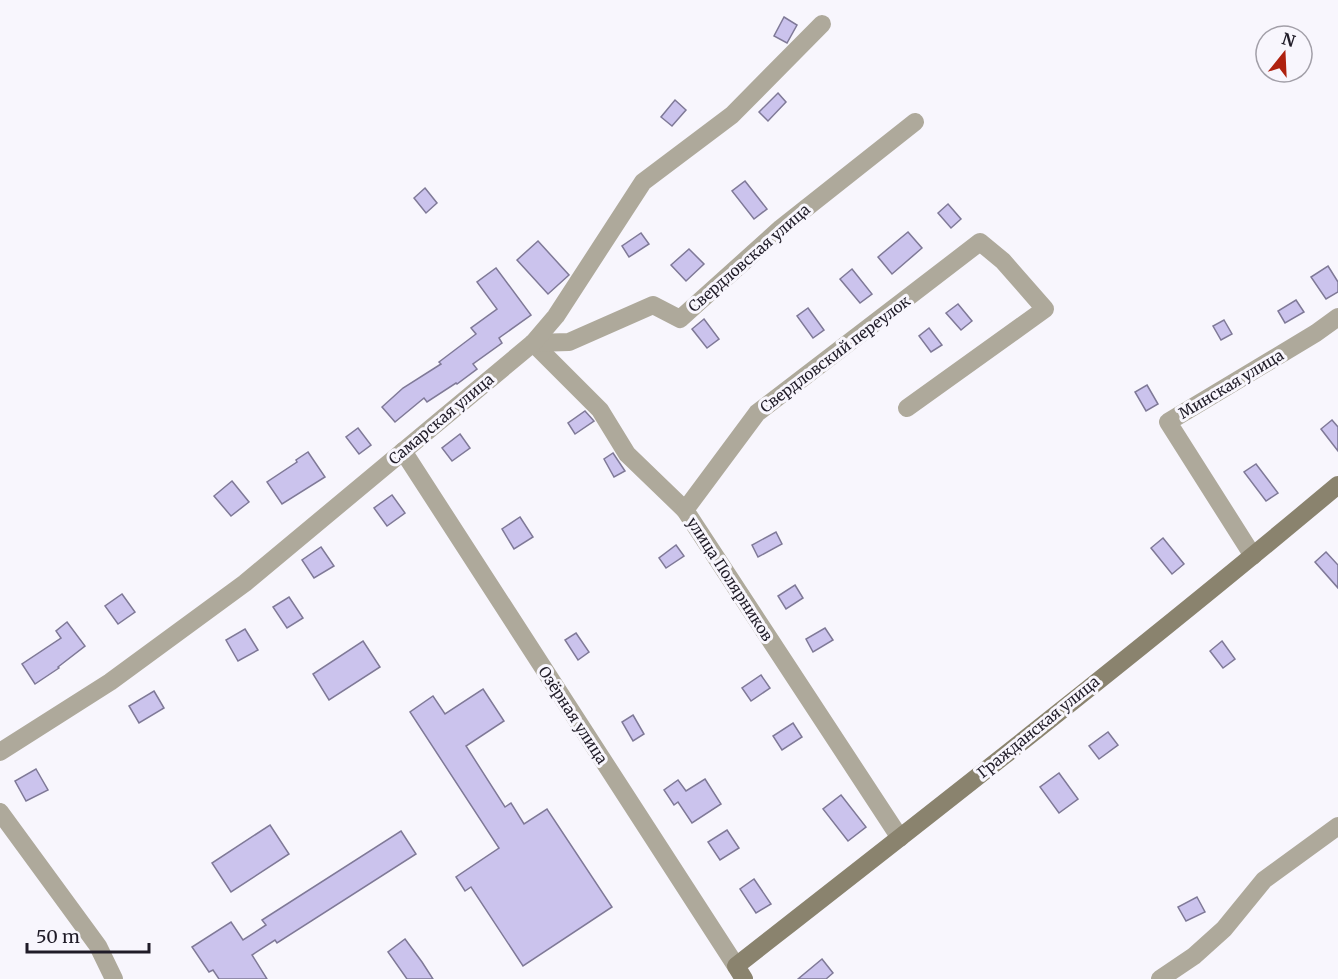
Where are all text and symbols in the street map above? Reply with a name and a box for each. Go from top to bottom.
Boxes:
north arrow [1254,24,1314,84]
text: N [1280,28,1298,51]
street label: Свердловская улица [684,200,814,316]
street label: Свердловский переулок [756,291,914,417]
street label: Минская улица [1175,345,1287,423]
street label: Самарская улица [385,370,497,468]
street label: улица Полярников [683,513,777,645]
street label: Озёрная улица [534,663,612,767]
street label: Гражданская улица [973,672,1103,782]
scale bar [27,916,148,954]
text: 50 m [36,925,80,948]

